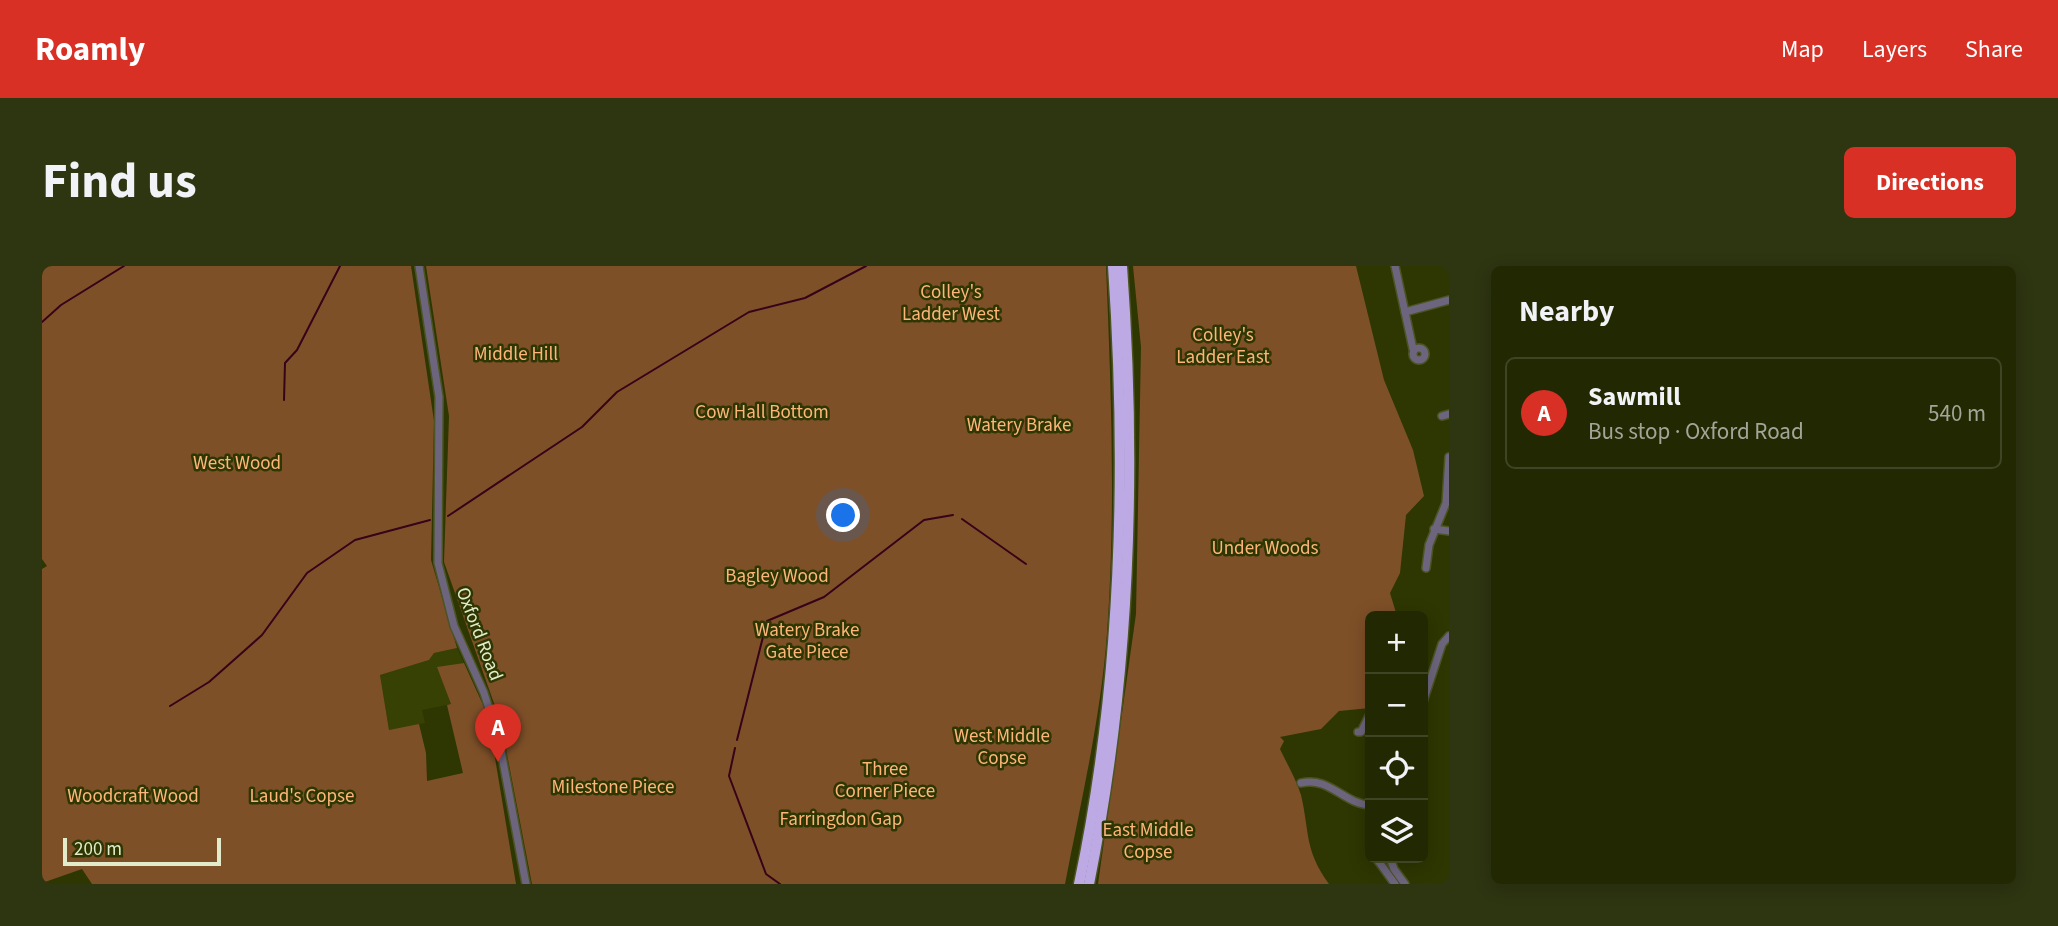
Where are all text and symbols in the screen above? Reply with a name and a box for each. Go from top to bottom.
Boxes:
text: Roamly [35,26,145,73]
text: Map [1781,32,1824,67]
text: Layers [1862,32,1927,67]
text: Share [1965,32,2023,67]
text: Find us [42,147,197,217]
button: Directions [1844,147,2016,218]
park label: Colley's Ladder West [902,279,1001,328]
text: Nearby [1519,290,1614,333]
park label: Colley's Ladder East [1176,322,1270,371]
park label: Middle Hill [474,341,558,368]
text: Sawmill [1588,378,1681,415]
text: A [1537,397,1551,430]
text: 540 m [1928,397,1986,430]
park label: Cow Hall Bottom [695,399,829,426]
park label: Watery Brake [967,412,1071,439]
text: Bus stop · Oxford Road [1588,415,1804,448]
park label: West Wood [193,450,281,477]
your location [826,498,860,532]
park label: Under Woods [1211,535,1319,562]
park label: Bagley Wood [725,563,829,590]
street label: Oxford Road [449,583,509,685]
map controls [1365,611,1428,863]
button: + [1365,611,1428,674]
park label: Watery Brake Gate Piece [755,617,859,666]
button: − [1365,674,1428,737]
pin: A [475,704,521,762]
park label: West Middle Copse [954,723,1050,772]
button: locate [1365,737,1428,800]
park label: Three Corner Piece [835,756,935,805]
park label: Milestone Piece [552,774,674,801]
park label: Woodcraft Wood [67,783,199,810]
park label: Laud's Copse [250,783,354,810]
button: layers [1365,800,1428,863]
park label: Farringdon Gap [780,806,902,833]
park label: East Middle Copse [1102,817,1194,866]
scale bar [63,835,220,867]
text: 200 m [74,836,122,863]

